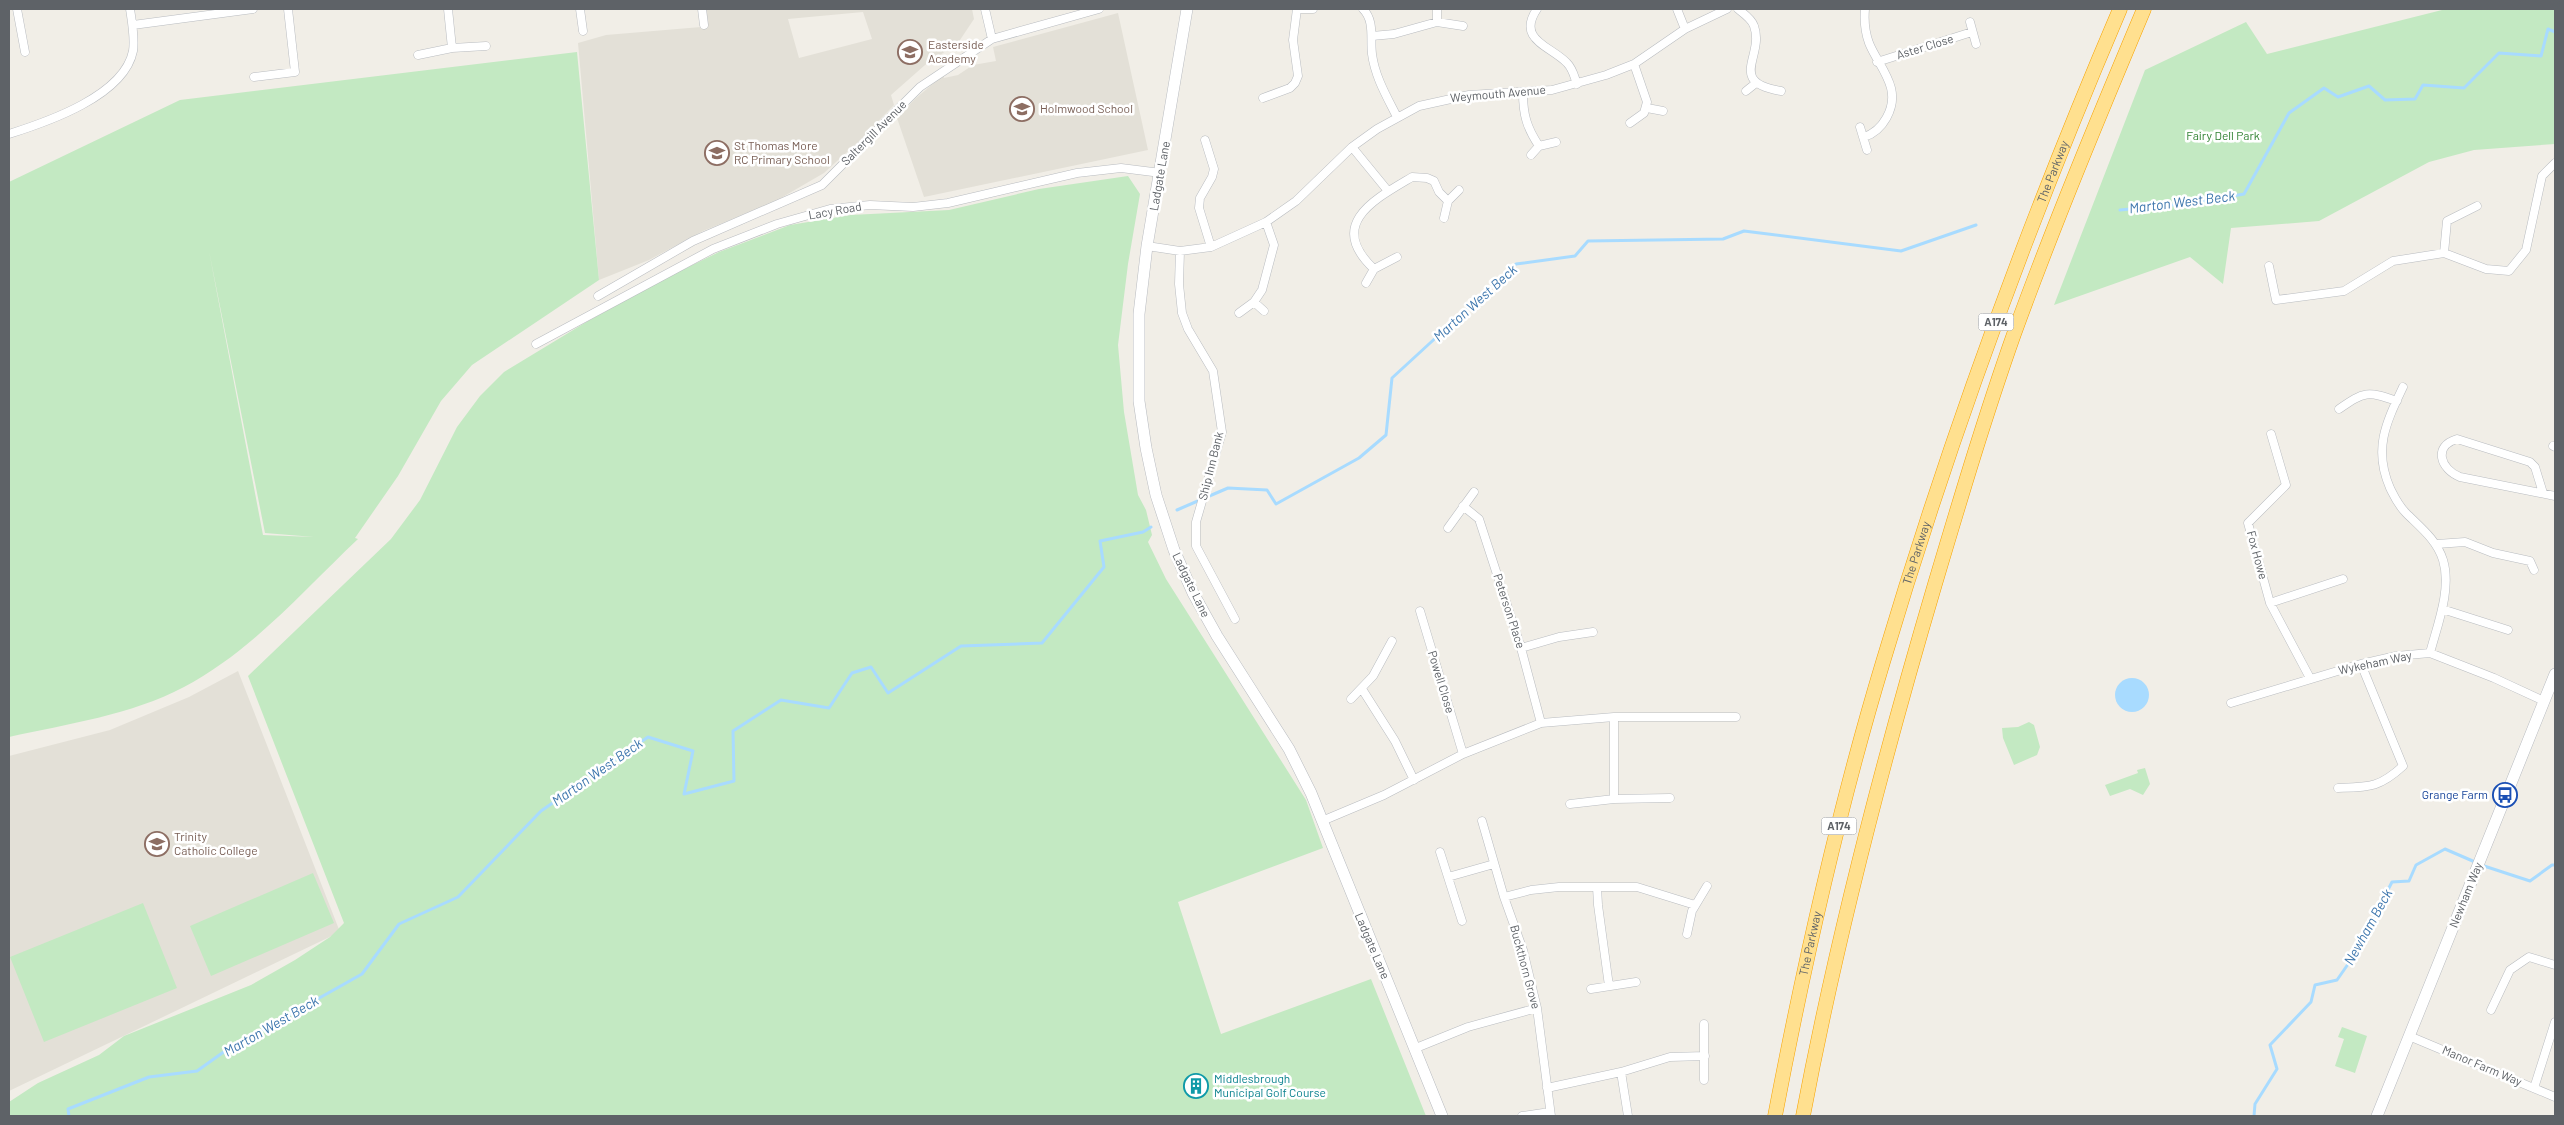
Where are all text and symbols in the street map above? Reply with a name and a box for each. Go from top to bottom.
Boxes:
street label: Aster Close [1894,31,1955,61]
place label: Easterside Academy [928,37,984,65]
school or university icon: Easterside Academy [897,39,923,65]
street label: Weymouth Avenue [1450,82,1546,104]
school or university icon: Holmwood School [1009,96,1035,122]
street label: Saltergill Avenue [838,97,909,168]
place label: Holmwood School [1040,101,1133,115]
park label: Fairy Dell Park [2186,128,2260,142]
place label: St Thomas More RC Primary School [734,138,830,166]
street label: The Parkway [2034,138,2071,204]
school or university icon: St Thomas More RC Primary School [704,140,730,166]
street label: Ladgate Lane [1146,140,1172,212]
water label: Marton West Beck [2128,187,2236,216]
street label: Lacy Road [807,198,862,222]
water label: Marton West Beck [1429,261,1520,345]
road number: A174 [1978,314,2014,331]
street label: Ship Inn Bank [1195,430,1225,501]
street label: The Parkway [1899,519,1933,586]
street label: Fox Howe [2245,529,2271,581]
street label: Ladgate Lane [1170,550,1214,619]
street label: Peterson Place [1491,571,1529,650]
street label: Wykeham Way [2337,647,2413,677]
street label: Powell Close [1426,649,1458,715]
water label: Marton West Beck [548,734,645,809]
bus stop icon: Grange Farm [2492,782,2518,808]
place label: Grange Farm [2422,787,2488,801]
road number: A174 [1822,818,1856,834]
place label: Trinity Catholic College [174,829,258,857]
school or university icon: Trinity Catholic College [144,831,170,857]
street label: Newham Way [2446,859,2485,929]
water label: Newham Beck [2340,886,2396,968]
street label: The Parkway [1796,909,1823,977]
street label: Ladgate Lane [1353,910,1393,981]
street label: Buckthorn Grove [1508,923,1544,1010]
water label: Marton West Beck [220,991,321,1060]
street label: Manor Farm Way [2440,1042,2525,1088]
place label: Middlesbrough Municipal Golf Course [1214,1071,1326,1099]
building icon: Middlesbrough Municipal Golf Course [1183,1073,1209,1099]

